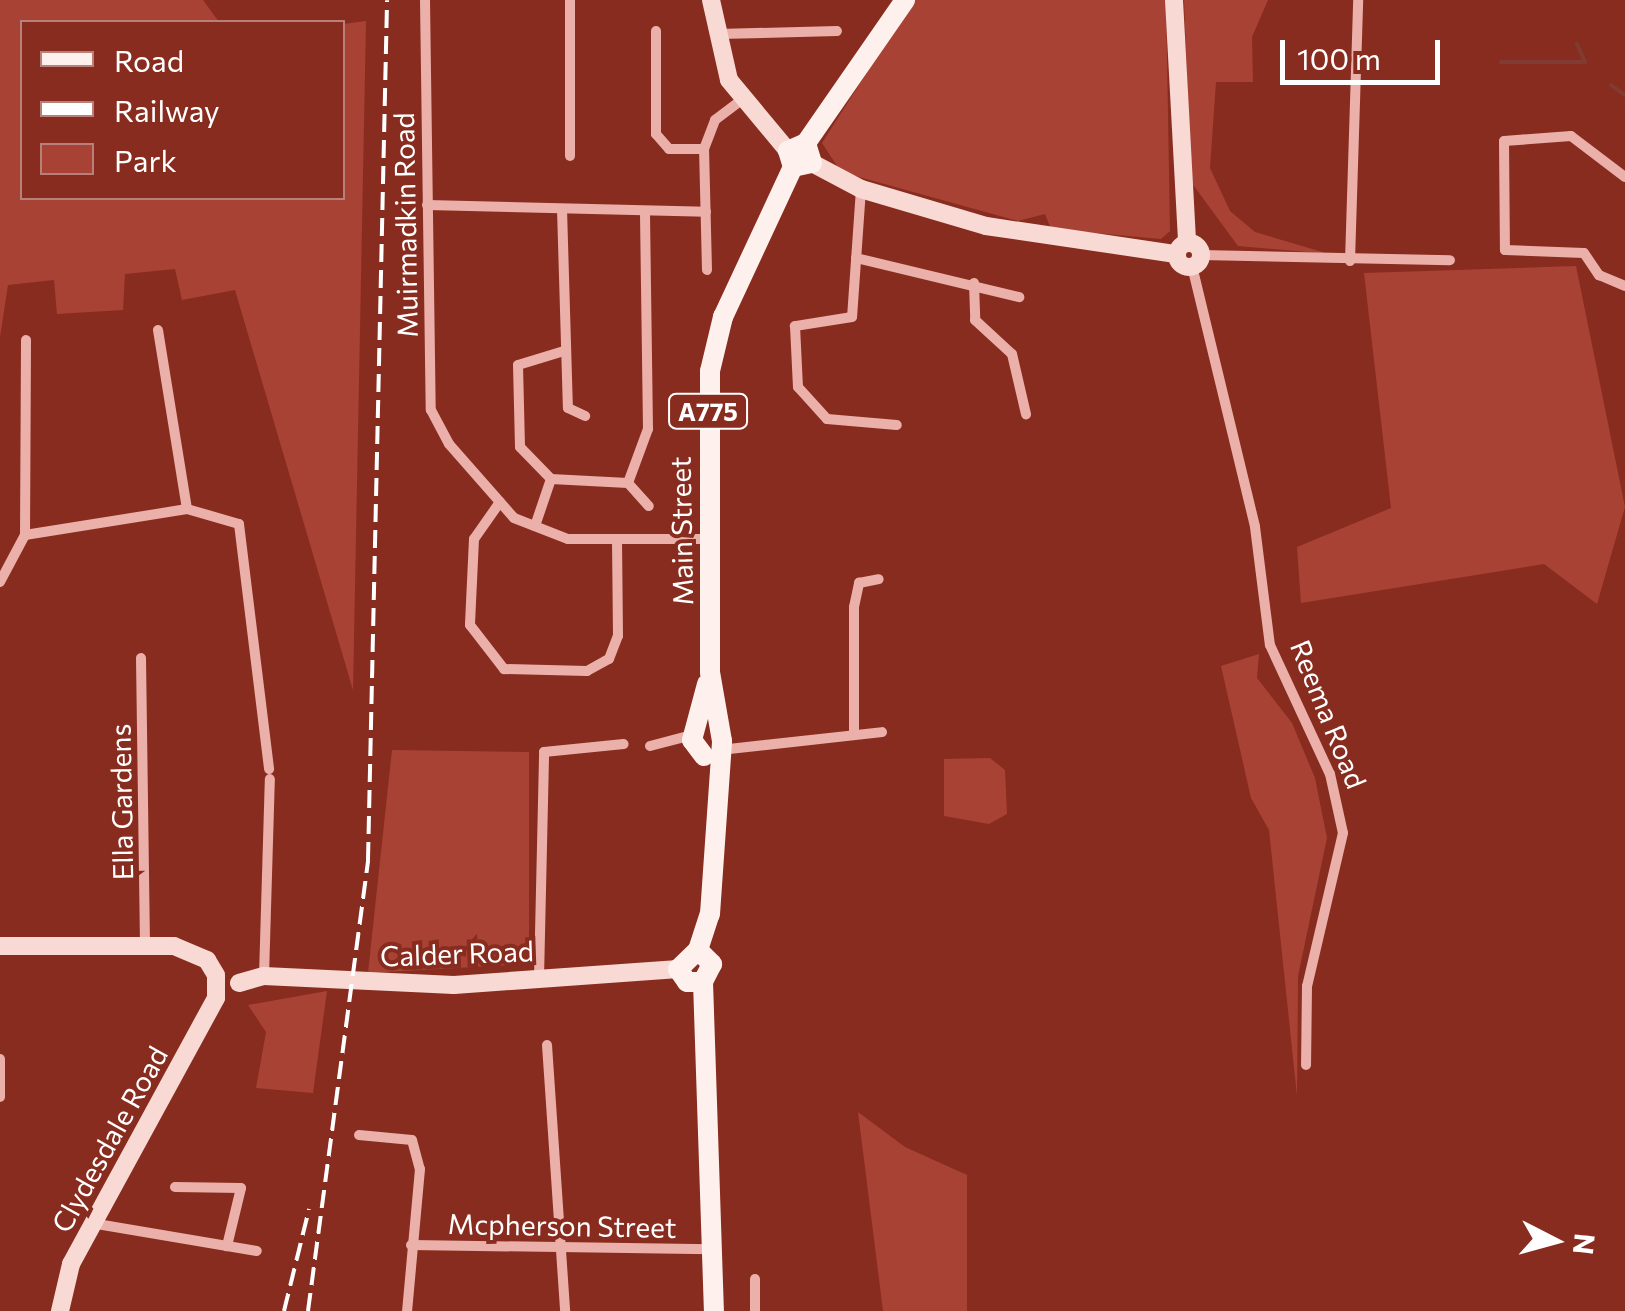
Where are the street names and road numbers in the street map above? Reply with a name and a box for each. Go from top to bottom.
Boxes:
street label: Muirmadkin Road [386,112,424,338]
road number: A775 [668,391,748,431]
street label: Main Street [663,456,699,606]
street label: Reema Road [1284,635,1374,793]
street label: Ella Gardens [103,723,139,881]
street label: Calder Road [380,934,534,972]
street label: Clydesdale Road [44,1040,174,1238]
street label: Mcpherson Street [447,1206,677,1244]

